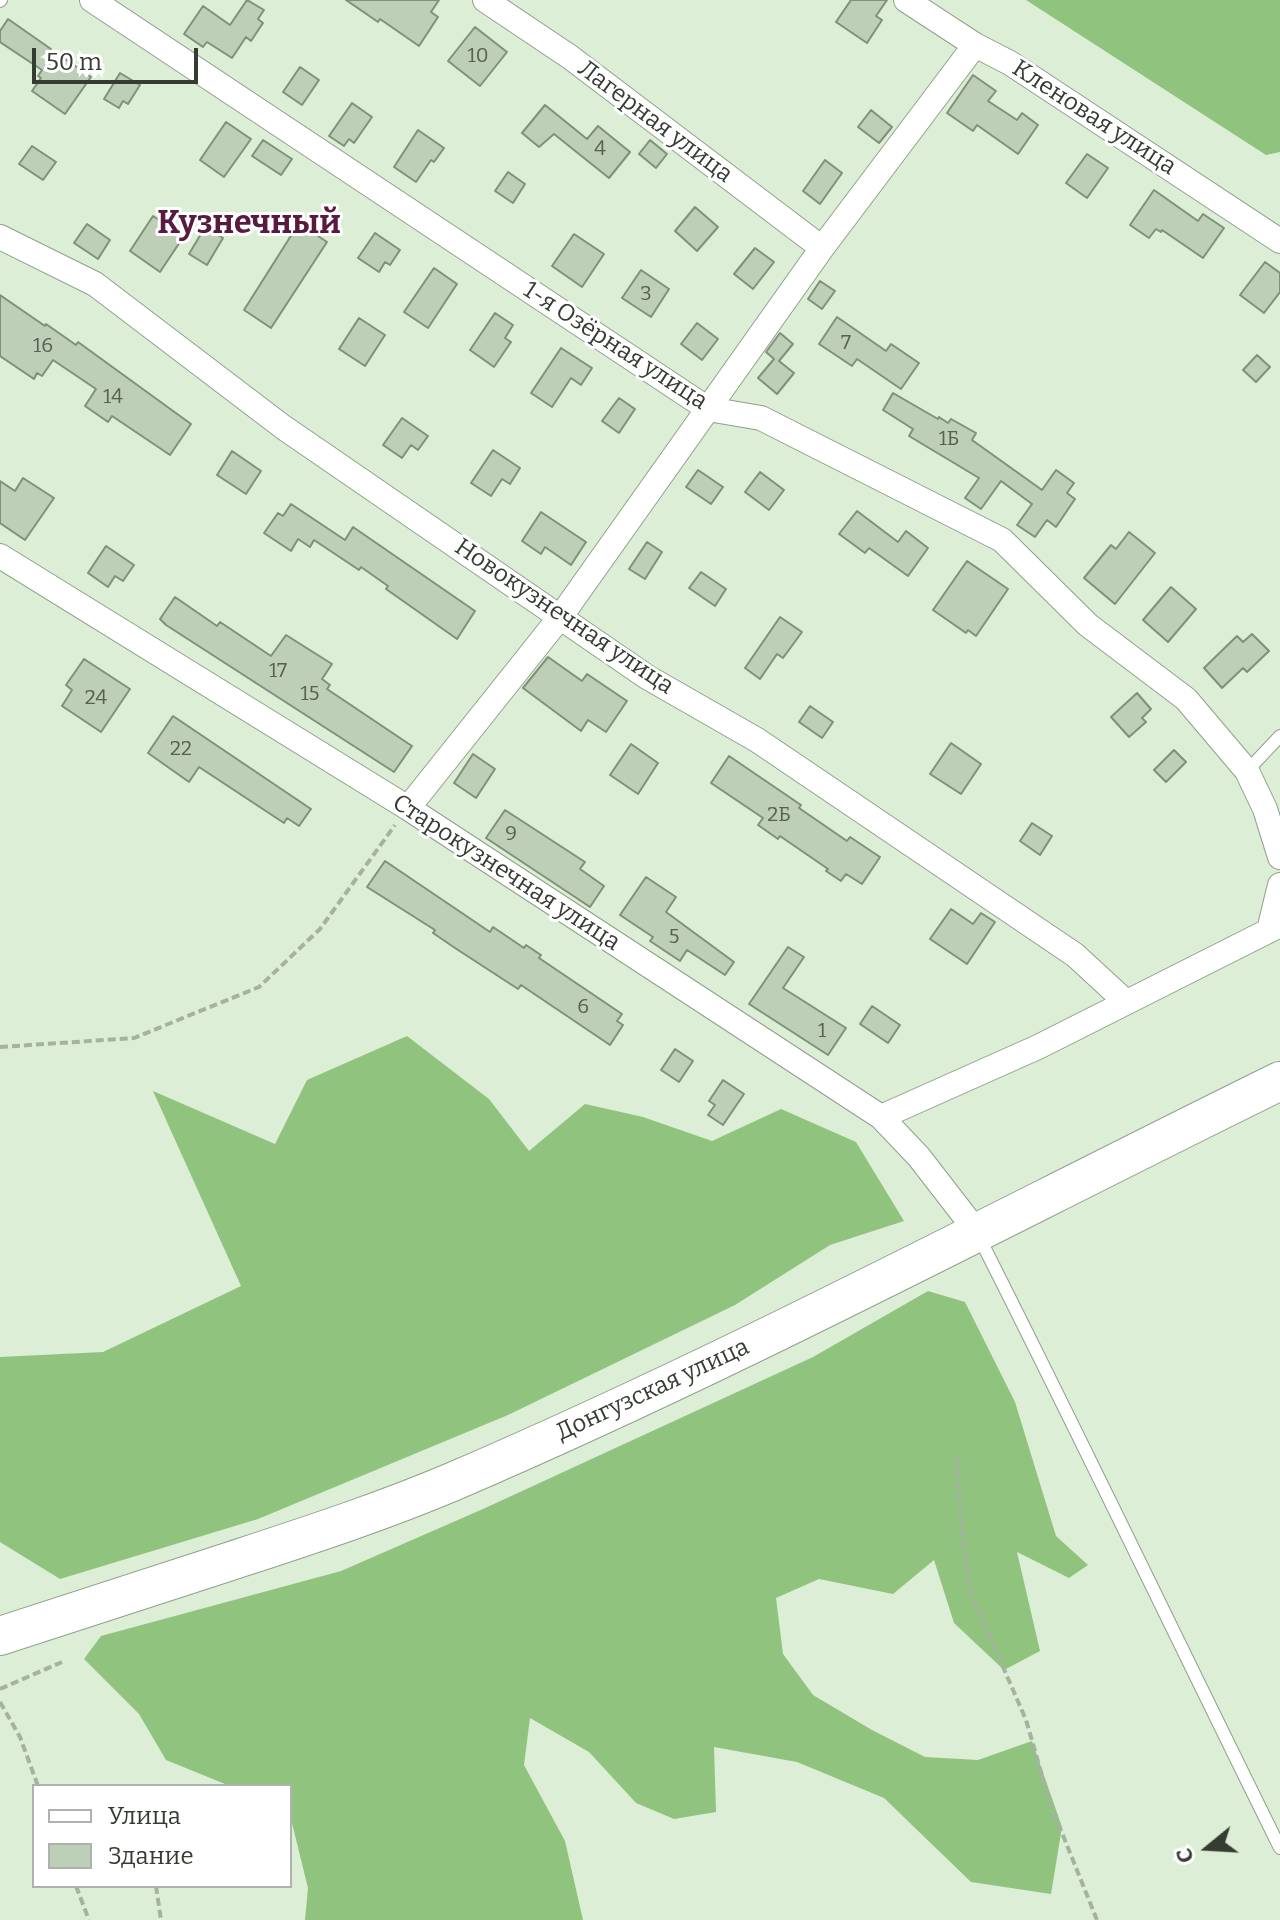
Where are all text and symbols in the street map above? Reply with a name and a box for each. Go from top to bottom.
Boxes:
scale bar [36,32,202,82]
house number: 10 [468,44,488,68]
text: 50 m [46,48,102,76]
street label: Кленовая улица [1007,54,1181,182]
street label: Лагерная улица [572,55,738,189]
house number: 4 [594,137,606,161]
district label: Кузнечный [157,205,341,243]
street label: 1-я Озёрная улица [518,276,712,416]
house number: 3 [640,282,652,306]
house number: 7 [841,331,851,355]
house number: 16 [33,334,53,358]
house number: 14 [103,385,123,409]
house number: 1Б [939,427,959,451]
street label: Новокузнечная улица [449,533,679,701]
house number: 17 [269,659,287,683]
house number: 15 [301,682,319,706]
house number: 24 [85,686,107,710]
house number: 22 [170,737,192,761]
street label: Старокузнечная улица [387,789,625,957]
house number: 2Б [767,803,791,827]
house number: 9 [505,822,517,846]
house number: 5 [669,925,679,949]
house number: 6 [577,995,589,1019]
house number: 1 [818,1019,826,1043]
street label: Донгузская улица [552,1333,754,1447]
legend [32,1784,292,1888]
text: Улица [108,1802,181,1830]
north arrow [1168,1808,1248,1888]
text: Здание [108,1842,194,1870]
text: С [1170,1845,1200,1866]

